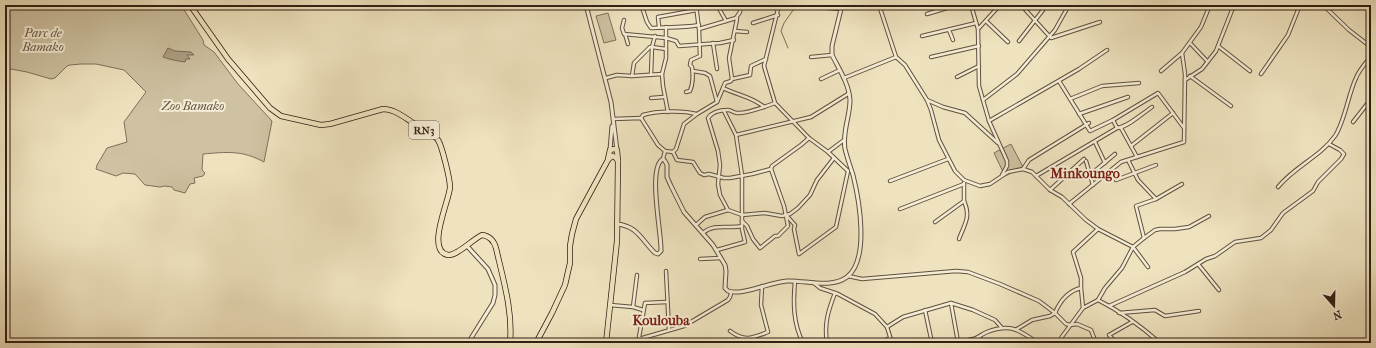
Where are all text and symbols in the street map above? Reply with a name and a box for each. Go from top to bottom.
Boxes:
park label: Parc de Bamako [21,26,64,54]
park label: Zoo Bamako [161,99,224,113]
road number: RN3 [409,121,439,139]
district label: Minkoungo [1049,165,1120,182]
north arrow [1314,286,1354,326]
text: N [1330,307,1343,323]
district label: Koulouba [632,312,690,329]

